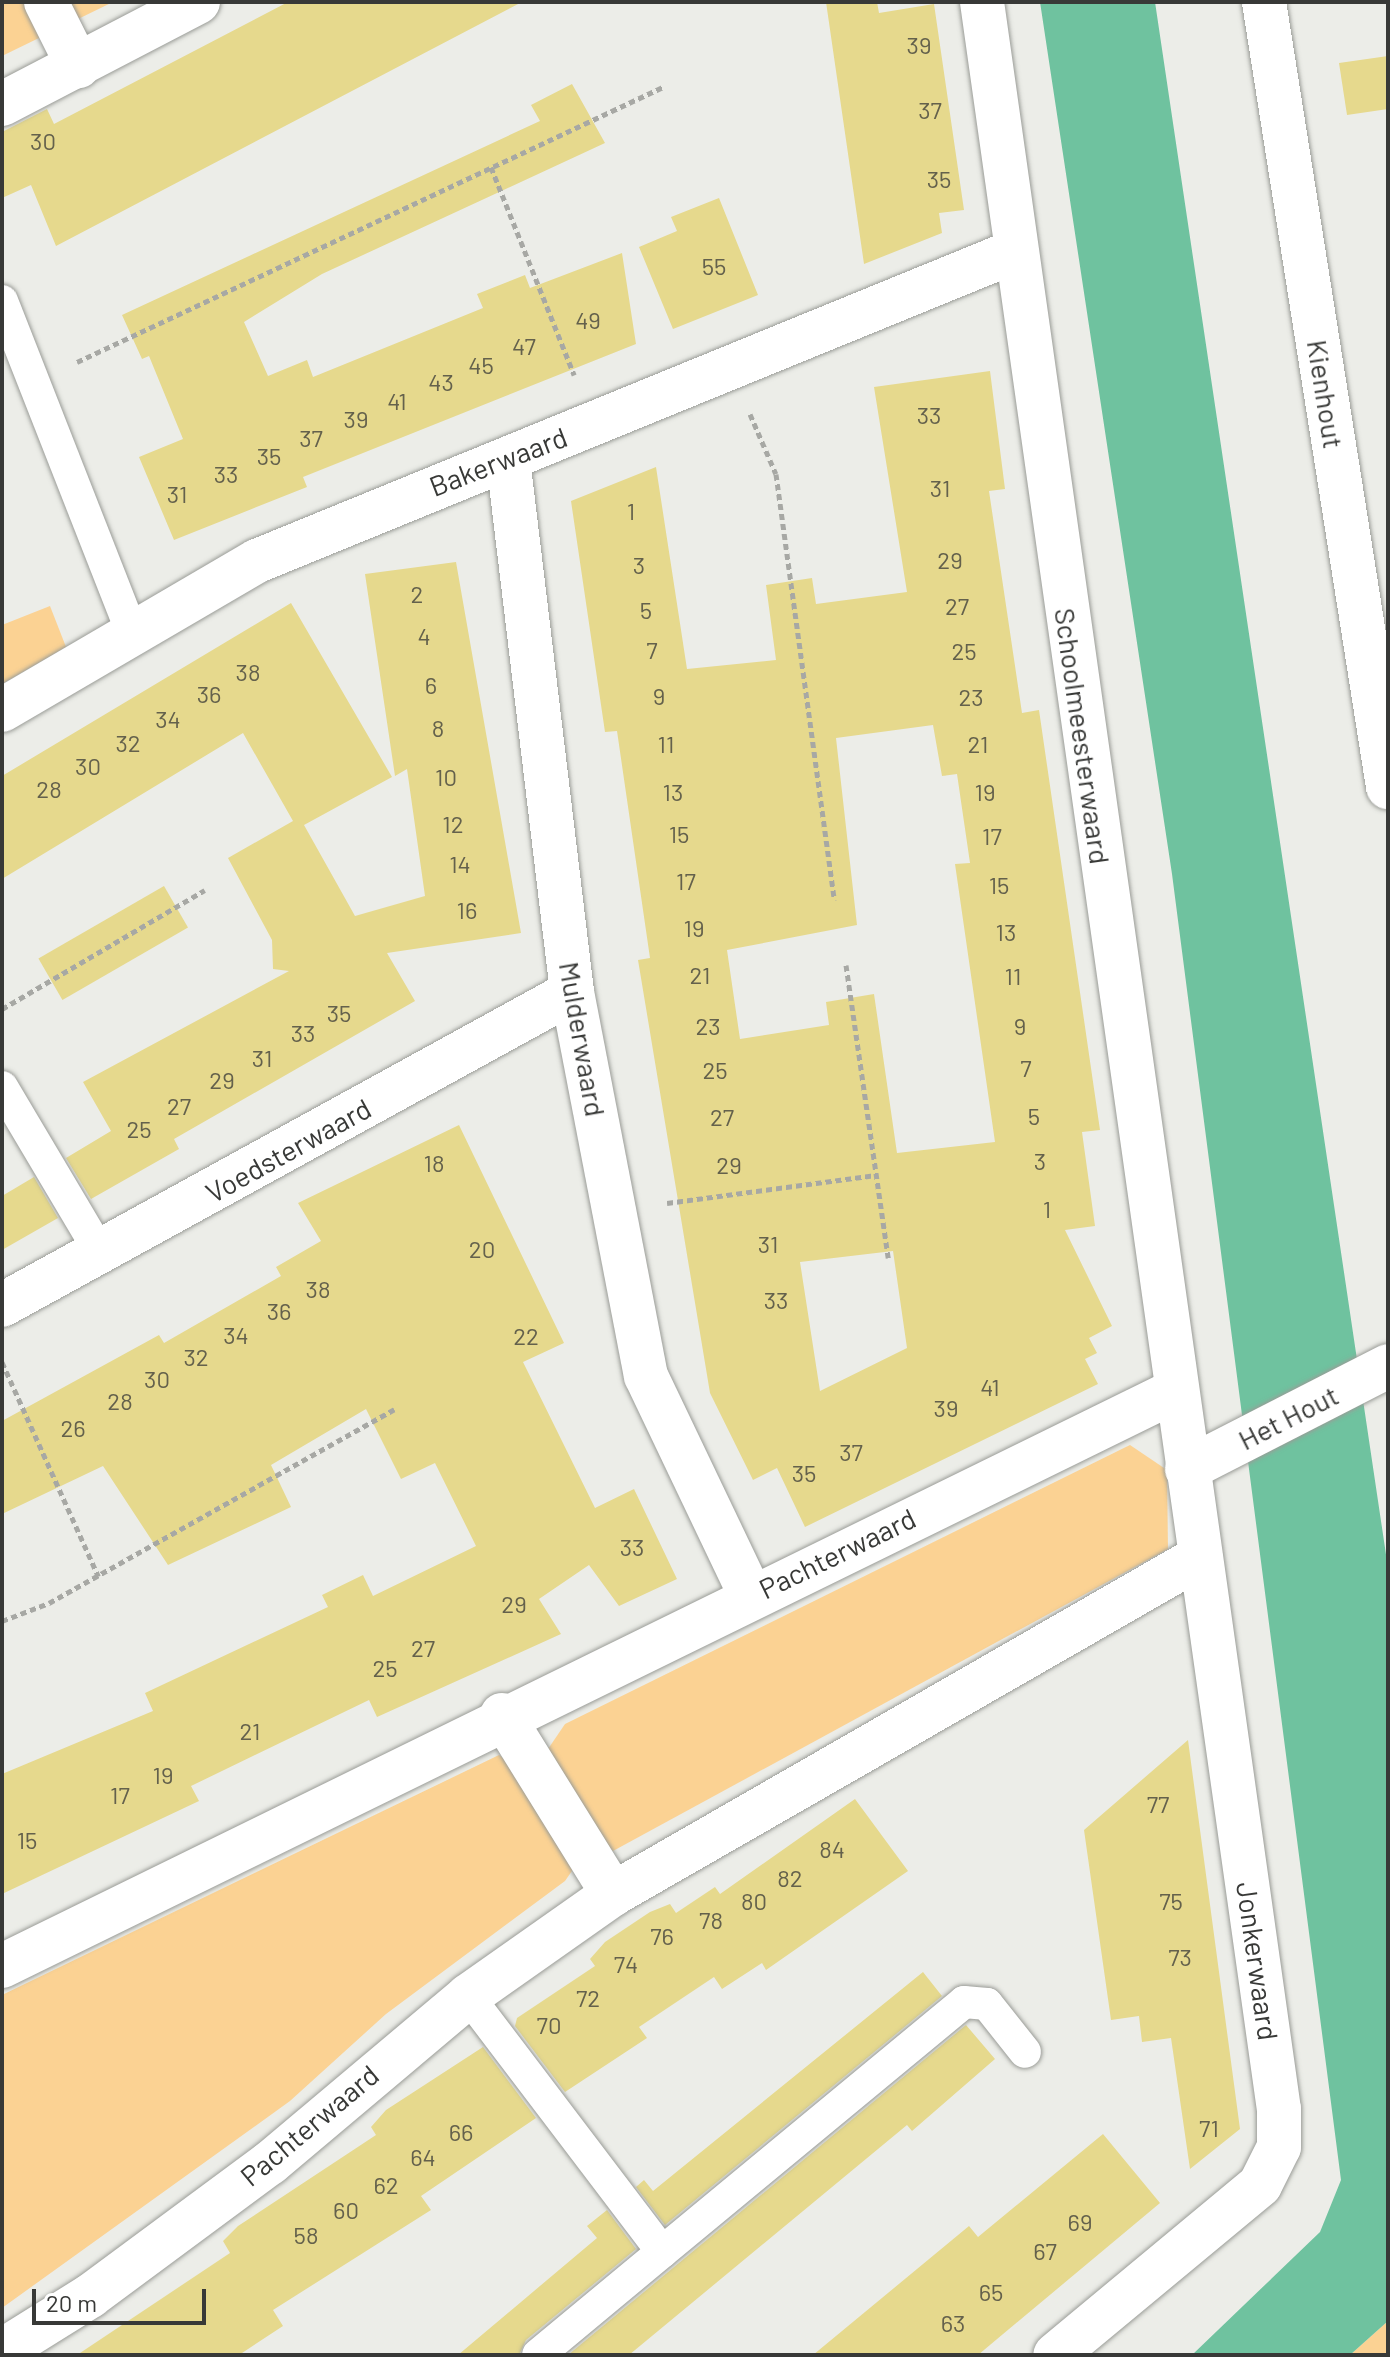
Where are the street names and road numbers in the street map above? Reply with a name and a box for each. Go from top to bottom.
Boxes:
street label: Kienhout [1301,337,1351,451]
street label: Bakerwaard [424,419,572,503]
street label: Schoolmeesterwaard [1048,606,1118,866]
street label: Mulderwaard [553,959,613,1119]
street label: Voedsterwaard [200,1091,376,1209]
street label: Het Hout [1232,1378,1344,1456]
street label: Pachterwaard [753,1501,921,1605]
street label: Jonkerwaard [1230,1880,1286,2042]
street label: Pachterwaard [233,2058,385,2192]

